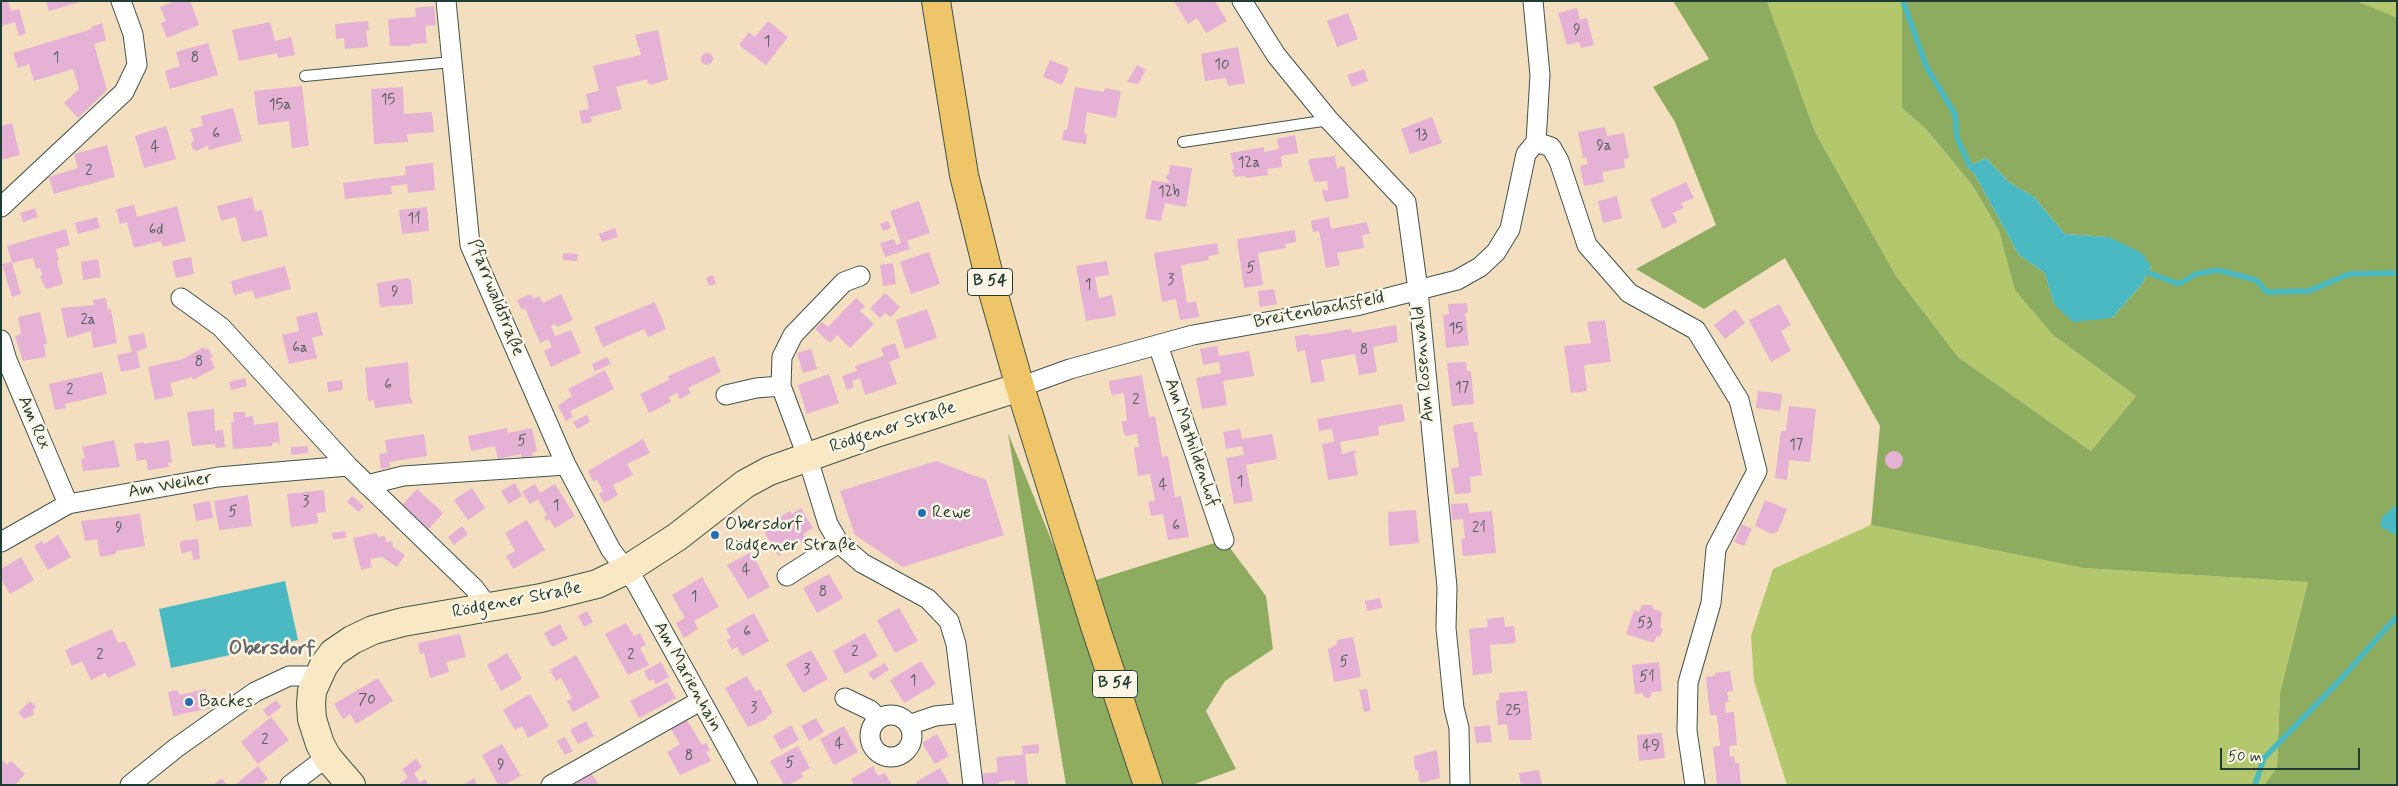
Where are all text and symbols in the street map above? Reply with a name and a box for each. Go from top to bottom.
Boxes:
house number: 9 [1573,22,1581,40]
house number: 1 [764,34,770,52]
house number: 1 [53,50,59,68]
house number: 8 [191,50,199,68]
house number: 10 [1214,57,1230,75]
house number: 15 [381,92,395,110]
house number: 15a [269,97,291,115]
house number: 6 [212,126,220,144]
house number: 13 [1414,127,1428,145]
house number: 9a [1596,138,1612,156]
house number: 4 [151,139,159,157]
house number: 12a [1238,155,1260,173]
house number: 2 [85,163,93,181]
house number: 12b [1158,184,1180,202]
house number: 11 [407,211,421,229]
house number: 6d [149,222,163,240]
street label: Pfarrwaldstraße [462,236,528,360]
house number: 5 [1247,260,1255,278]
road number: B 54 [968,268,1012,296]
house number: 3 [1168,272,1174,290]
house number: 1 [1085,277,1091,295]
house number: 9 [391,284,399,302]
street label: Breitenbachsfeld [1252,288,1386,334]
street label: Am Rosenwald [1408,305,1440,423]
house number: 2a [80,312,96,330]
house number: 15 [1449,321,1463,339]
house number: 6a [292,340,308,358]
house number: 8 [1360,342,1368,360]
house number: 8 [195,354,203,372]
street label: Am Mathildenhof [1159,376,1223,510]
house number: 6 [384,377,392,395]
house number: 17 [1455,380,1469,398]
house number: 2 [66,382,74,400]
house number: 2 [1132,392,1140,410]
street label: Am Rex [12,393,54,453]
street label: Rödgener Straße [827,397,959,459]
house number: 5 [518,433,526,451]
house number: 17 [1789,437,1803,455]
street label: Am Weiher [126,468,214,504]
house number: 1 [1237,474,1243,492]
house number: 4 [1159,477,1167,495]
house number: 3 [303,494,309,512]
house number: 1 [553,498,559,516]
place label: Rewe [932,502,971,524]
house number: 5 [229,504,237,522]
marker: Rewe [916,507,928,519]
place label: Obersdorf Rödgener Straße [725,514,856,556]
house number: 6 [1172,518,1180,536]
house number: 9 [115,520,123,538]
house number: 21 [1472,520,1486,538]
marker: Obersdorf Rödgener Straße [709,529,721,541]
house number: 4 [742,562,750,580]
street label: Rödgener Straße [450,578,584,624]
house number: 8 [819,584,827,602]
house number: 1 [691,589,697,607]
house number: 53 [1637,615,1653,633]
street label: Am Marienhain [648,618,726,736]
house number: 6 [743,624,751,642]
district label: Obersdorf [229,638,315,662]
house number: 2 [851,644,859,662]
house number: 2 [96,647,104,665]
house number: 2 [627,647,635,665]
house number: 5 [1340,654,1348,672]
house number: 3 [804,662,810,680]
house number: 51 [1639,669,1655,687]
road number: B 54 [1092,671,1138,698]
house number: 1 [910,673,916,691]
place label: Backes [199,691,253,713]
house number: 70 [358,692,376,710]
marker: Backes [183,696,195,708]
house number: 3 [751,700,757,718]
house number: 25 [1505,703,1521,721]
house number: 2 [261,732,269,750]
house number: 4 [835,736,843,754]
house number: 49 [1642,738,1660,756]
scale bar [2223,738,2363,770]
text: 50 m [2228,747,2262,767]
house number: 8 [685,748,693,766]
house number: 5 [786,755,794,773]
house number: 9 [497,757,505,775]

